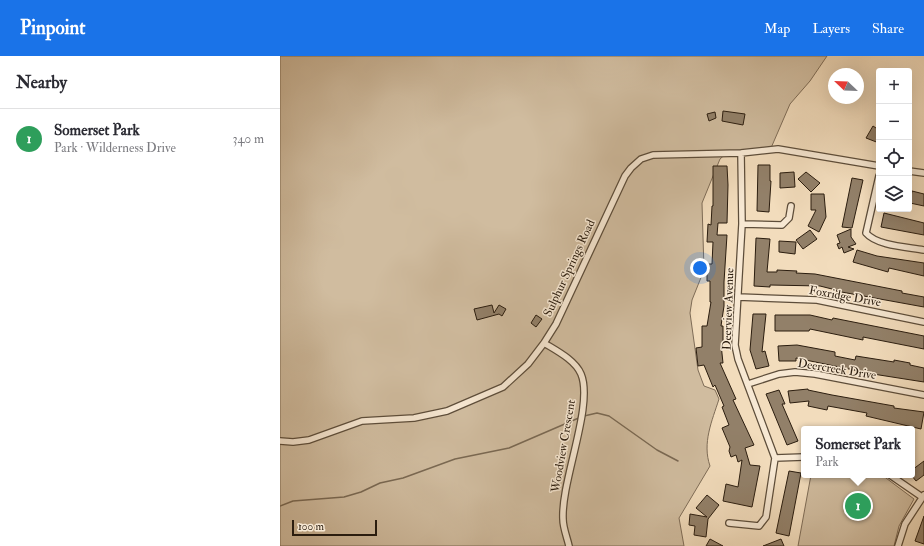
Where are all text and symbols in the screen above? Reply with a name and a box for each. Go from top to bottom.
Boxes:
text: Pinpoint [20,16,85,40]
text: Map [764,20,790,37]
text: Layers [812,20,850,37]
text: Share [872,20,904,37]
north arrow [828,68,864,104]
map controls [876,68,912,212]
button: + [876,68,912,104]
text: Nearby [16,72,67,93]
button: − [876,104,912,140]
text: Somerset Park [54,121,140,140]
text: 1 [27,131,31,147]
text: 340 m [233,131,264,147]
text: Park · Wilderness Drive [54,140,176,156]
button: locate [876,140,912,176]
button: layers [876,176,912,212]
street label: Sulphur Springs Road [540,217,599,319]
your location [690,258,710,278]
street label: Deerview Avenue [720,268,737,350]
street label: Foxridge Drive [808,283,882,310]
street label: Deercreek Drive [797,356,877,383]
street label: Woodview Crescent [548,398,579,495]
popup [801,426,915,478]
text: Somerset Park [815,435,901,454]
text: Park [815,454,839,470]
pin: 1 [845,491,871,521]
scale bar [292,518,377,537]
text: 100 m [298,520,324,533]

